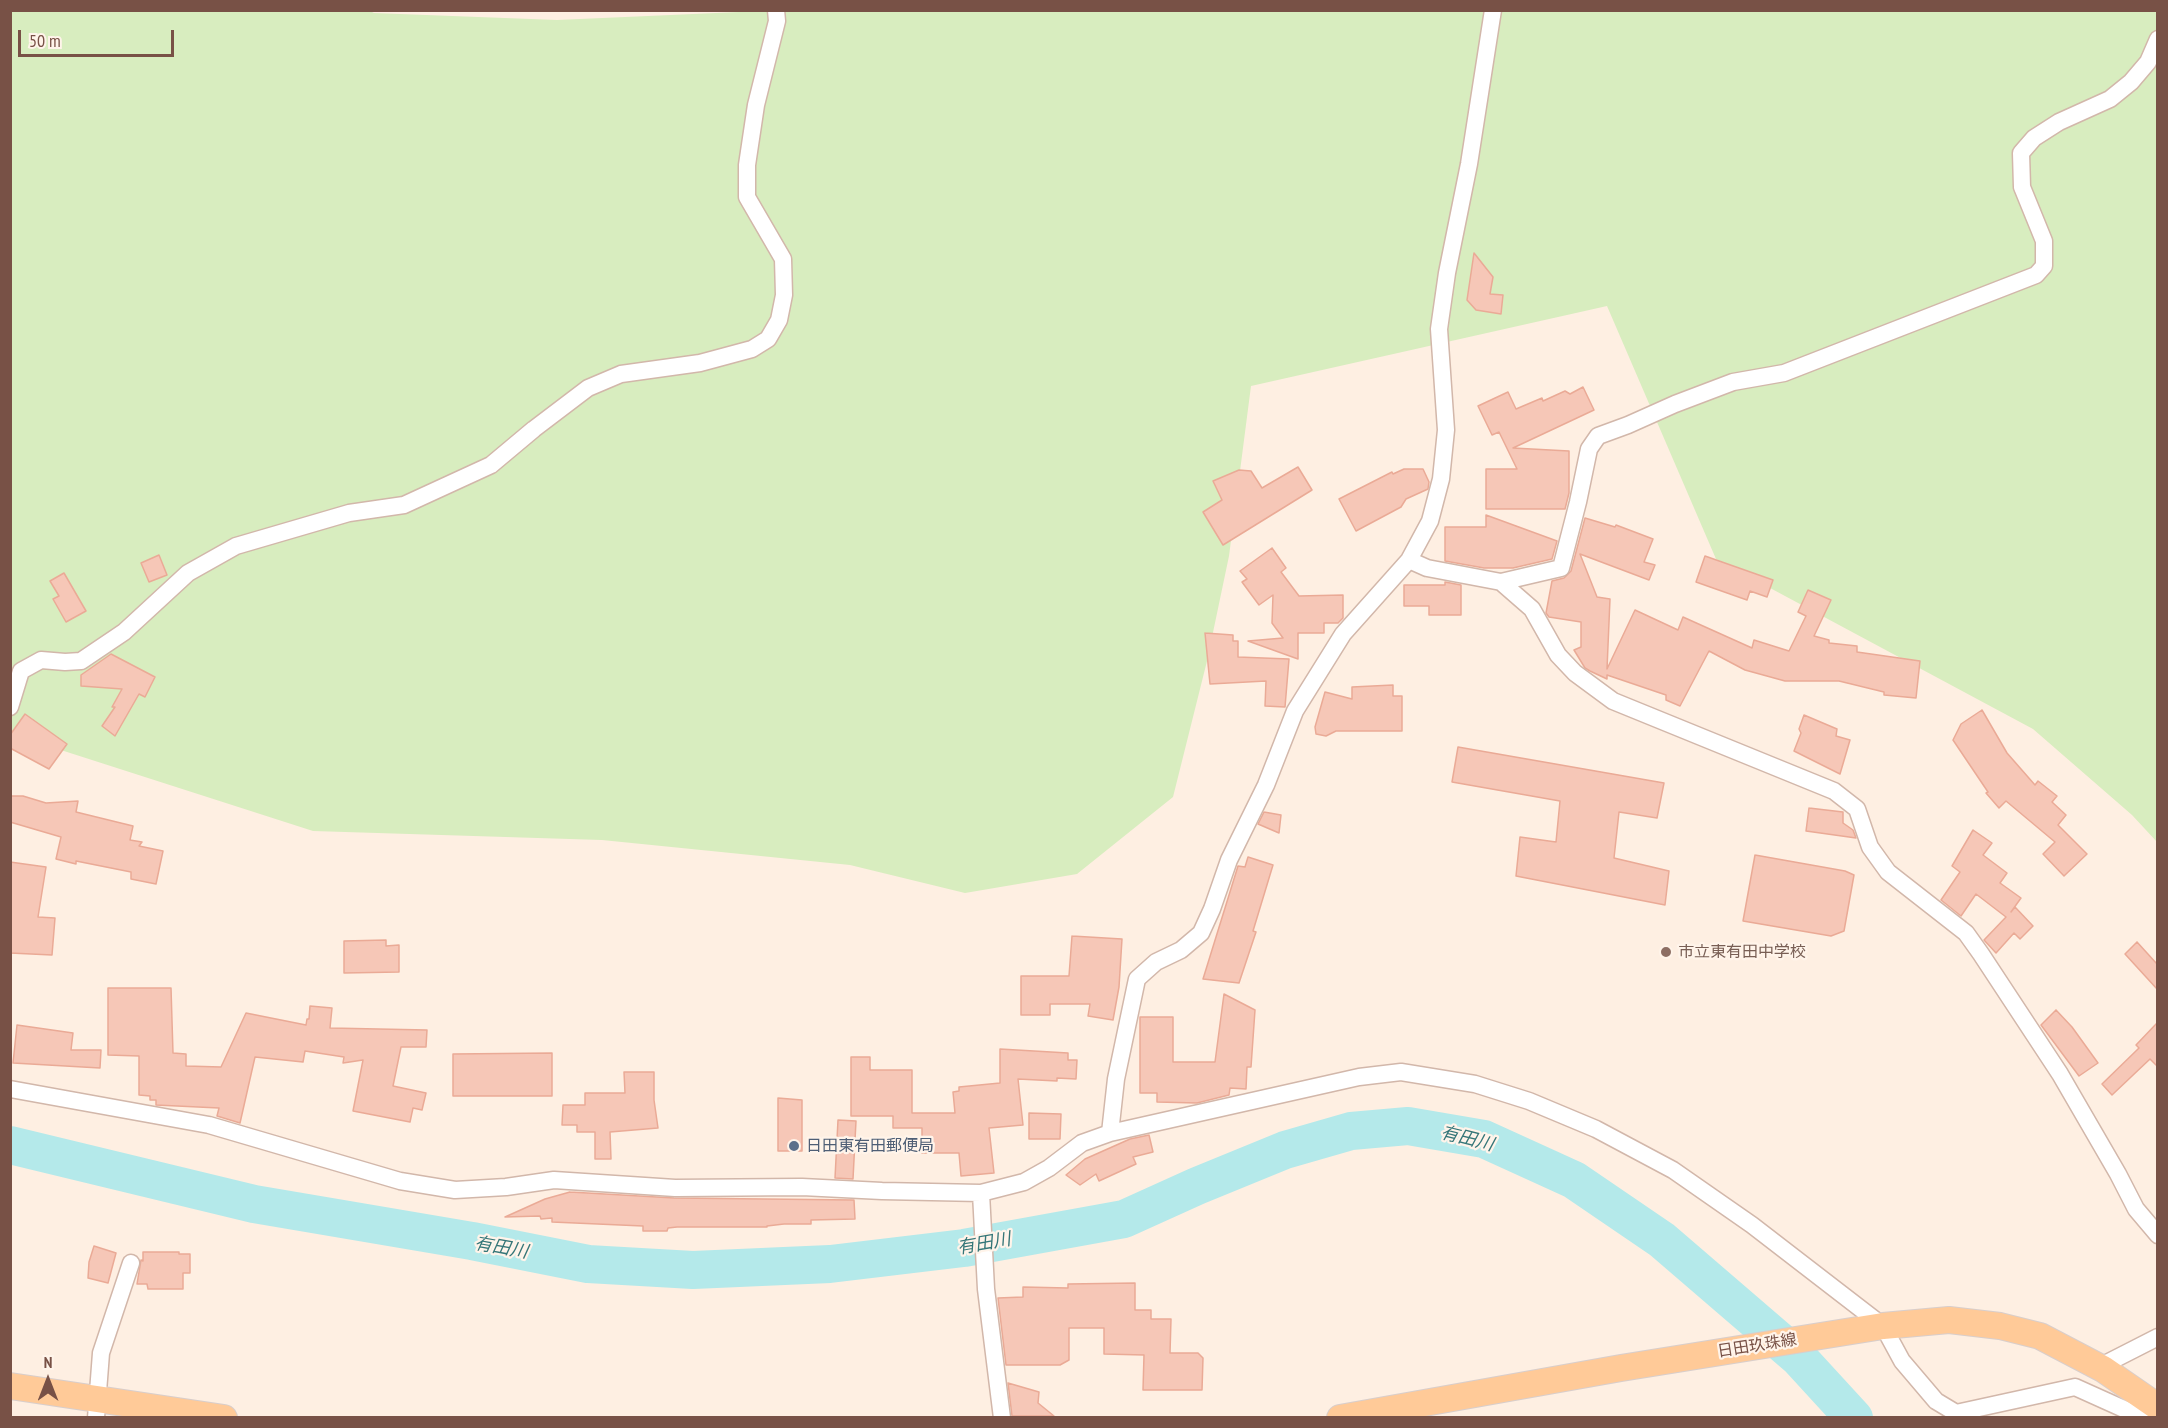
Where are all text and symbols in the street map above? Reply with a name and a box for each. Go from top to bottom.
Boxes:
scale bar [21,18,177,56]
text: 50 m [29,29,61,52]
place label: 市立東有田中学校 [1678,942,1806,962]
marker: 市立東有田中学校 [1659,945,1673,959]
water label: 有田川 [1438,1122,1496,1156]
place label: 日田東有田郵便局 [806,1136,934,1156]
marker: 日田東有田郵便局 [787,1139,801,1153]
water label: 有田川 [956,1229,1012,1259]
water label: 有田川 [473,1233,529,1263]
street label: 日田玖珠線 [1716,1330,1798,1362]
north arrow [18,1350,78,1410]
text: N [44,1352,52,1372]

